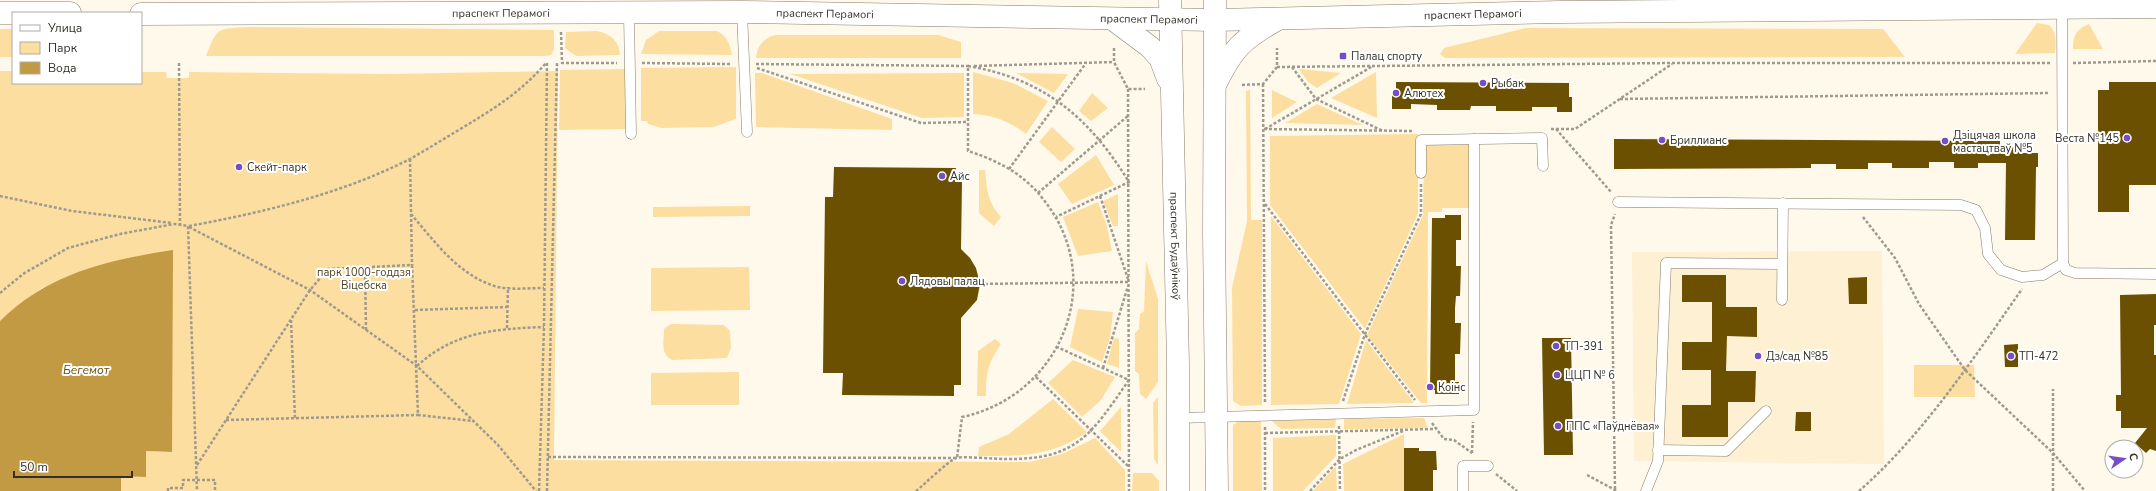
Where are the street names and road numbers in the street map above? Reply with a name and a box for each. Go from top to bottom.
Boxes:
street label: праспект Перамогі [452,6,550,21]
street label: праспект Перамогі [776,6,874,22]
street label: праспект Перамогі [1424,6,1522,23]
street label: праспект Перамогі [1100,11,1198,28]
street label: праспект Будаўнікоў [1166,192,1184,300]

